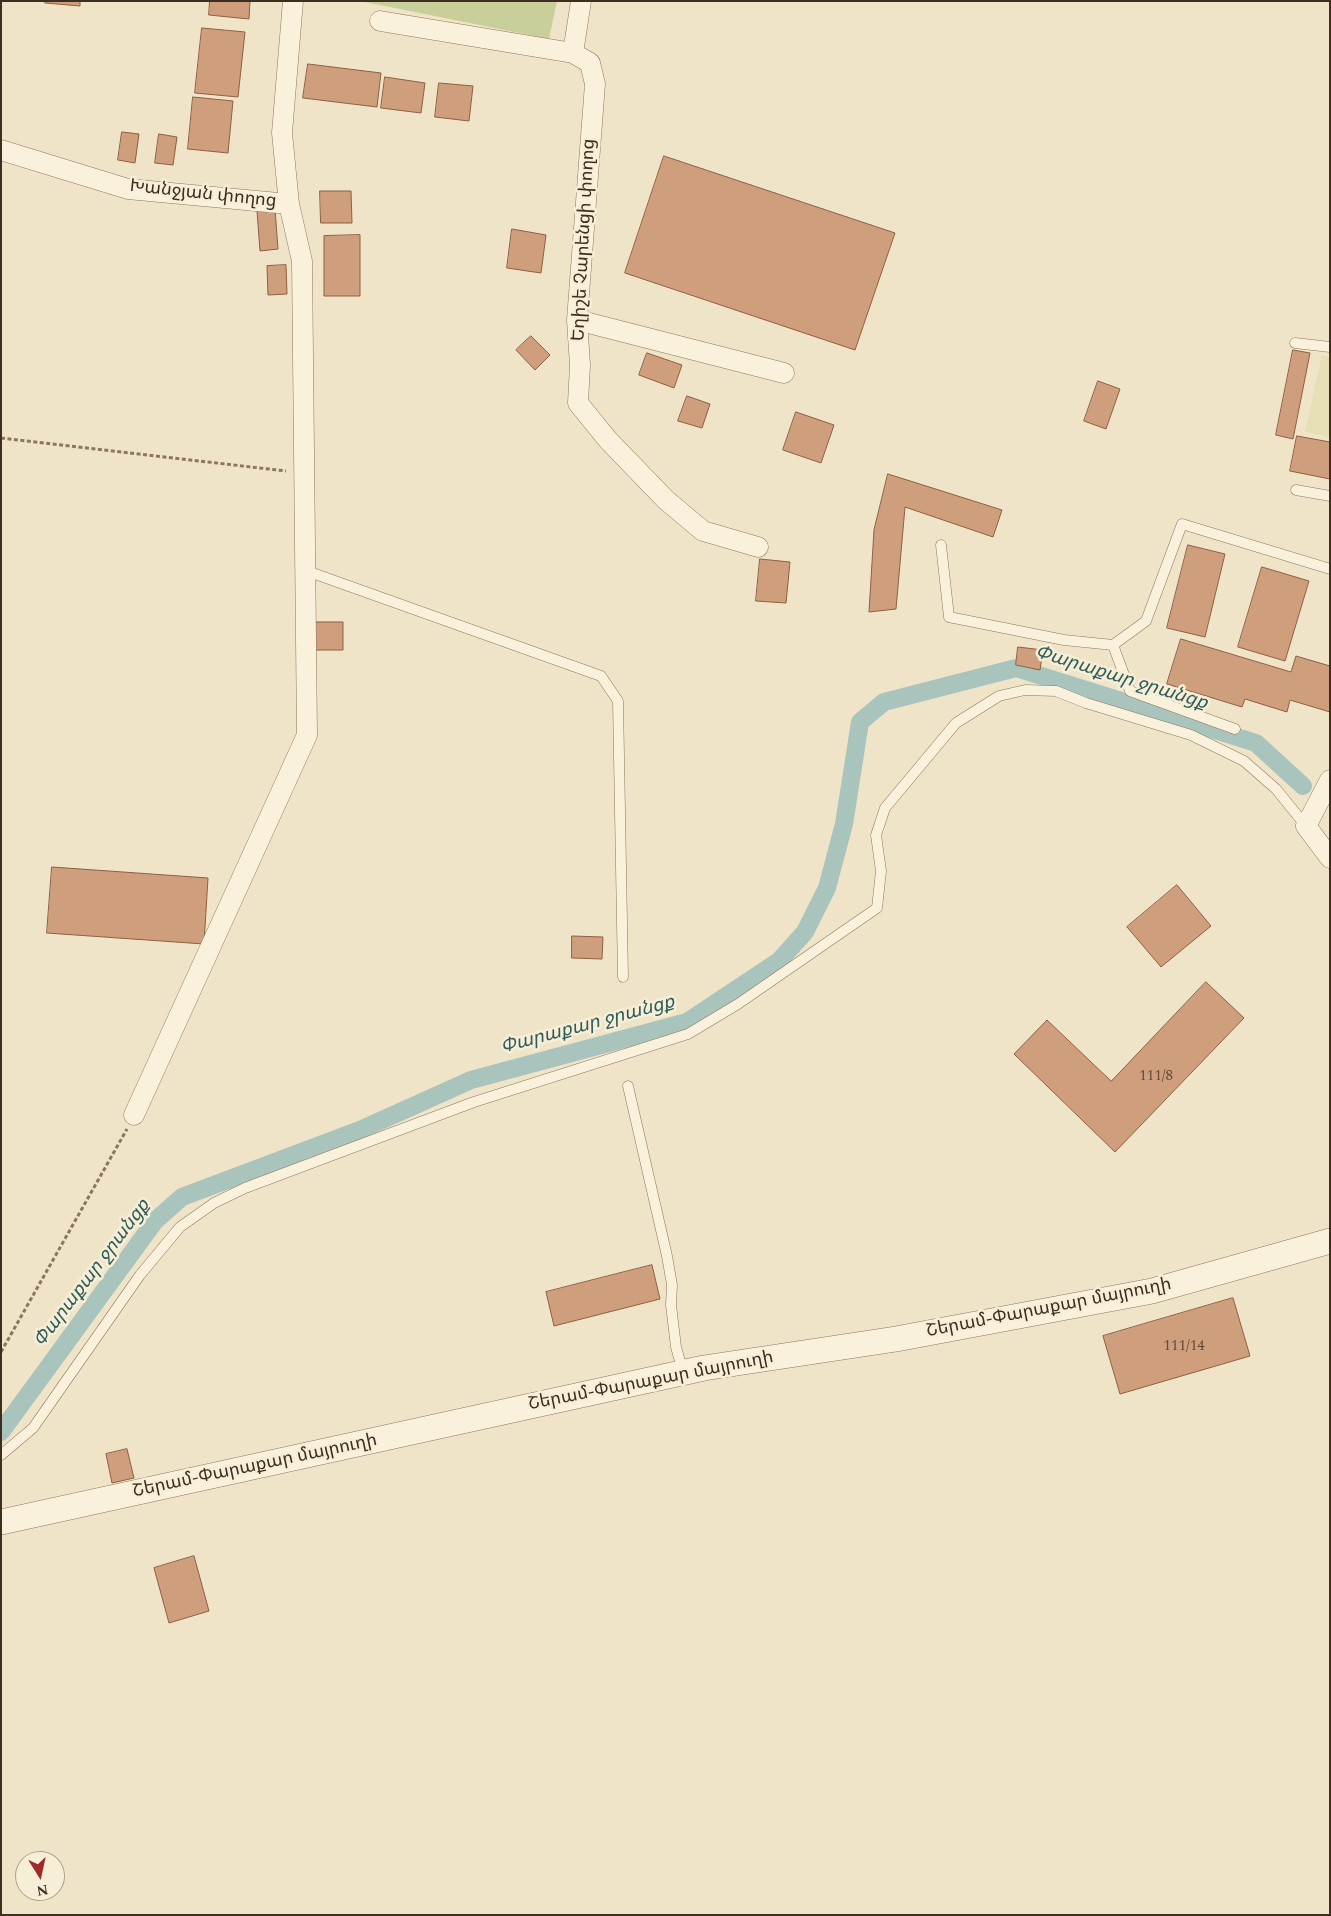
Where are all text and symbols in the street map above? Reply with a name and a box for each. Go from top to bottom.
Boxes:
street label: Եղիշե Չարենցի փողոց [569,138,601,342]
street label: Խանջյան փողոց [129,177,277,213]
water label: Փարաքար ջրանցք [1032,642,1210,716]
water label: Փարաքար ջրանցք [499,992,677,1060]
house number: 111/8 [1139,1068,1173,1086]
water label: Փարաքար ջրանցք [30,1196,156,1352]
street label: Շերամ-Փարաքար մայրուղի [925,1275,1173,1343]
house number: 111/14 [1163,1338,1205,1356]
street label: Շերամ-Փարաքար մայրուղի [527,1348,775,1416]
street label: Շերամ-Փարաքար մայրուղի [131,1431,379,1503]
north arrow [15,1851,65,1901]
text: N [35,1879,50,1902]

